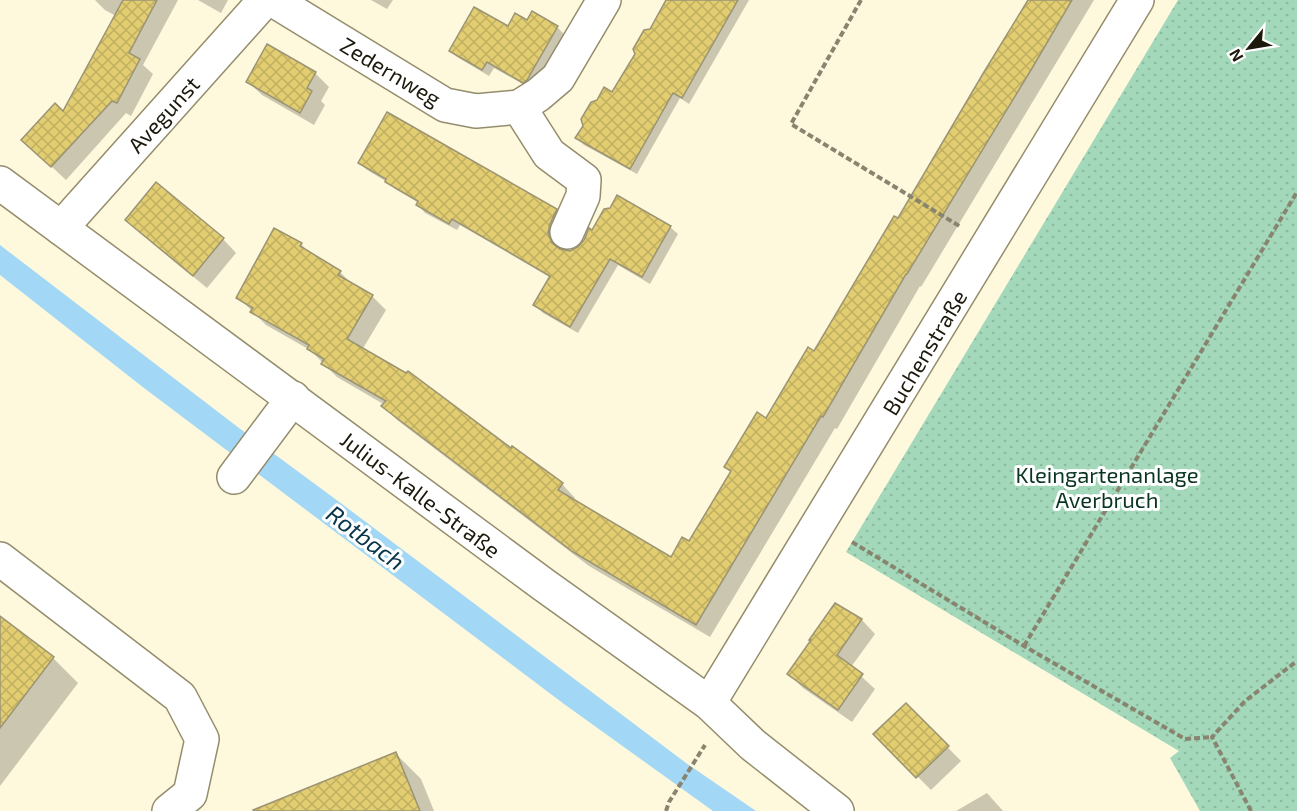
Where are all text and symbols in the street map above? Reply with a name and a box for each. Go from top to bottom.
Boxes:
north arrow [1219,18,1279,78]
street label: Zedernweg [336,31,446,111]
text: N [1224,46,1247,66]
street label: Avegunst [122,70,204,158]
street label: Buchenstraße [876,285,972,419]
street label: Julius-Kalle-Straße [336,425,506,563]
park label: Kleingartenanlage Averbruch [1015,461,1199,512]
water label: Rotbach [321,498,411,576]

